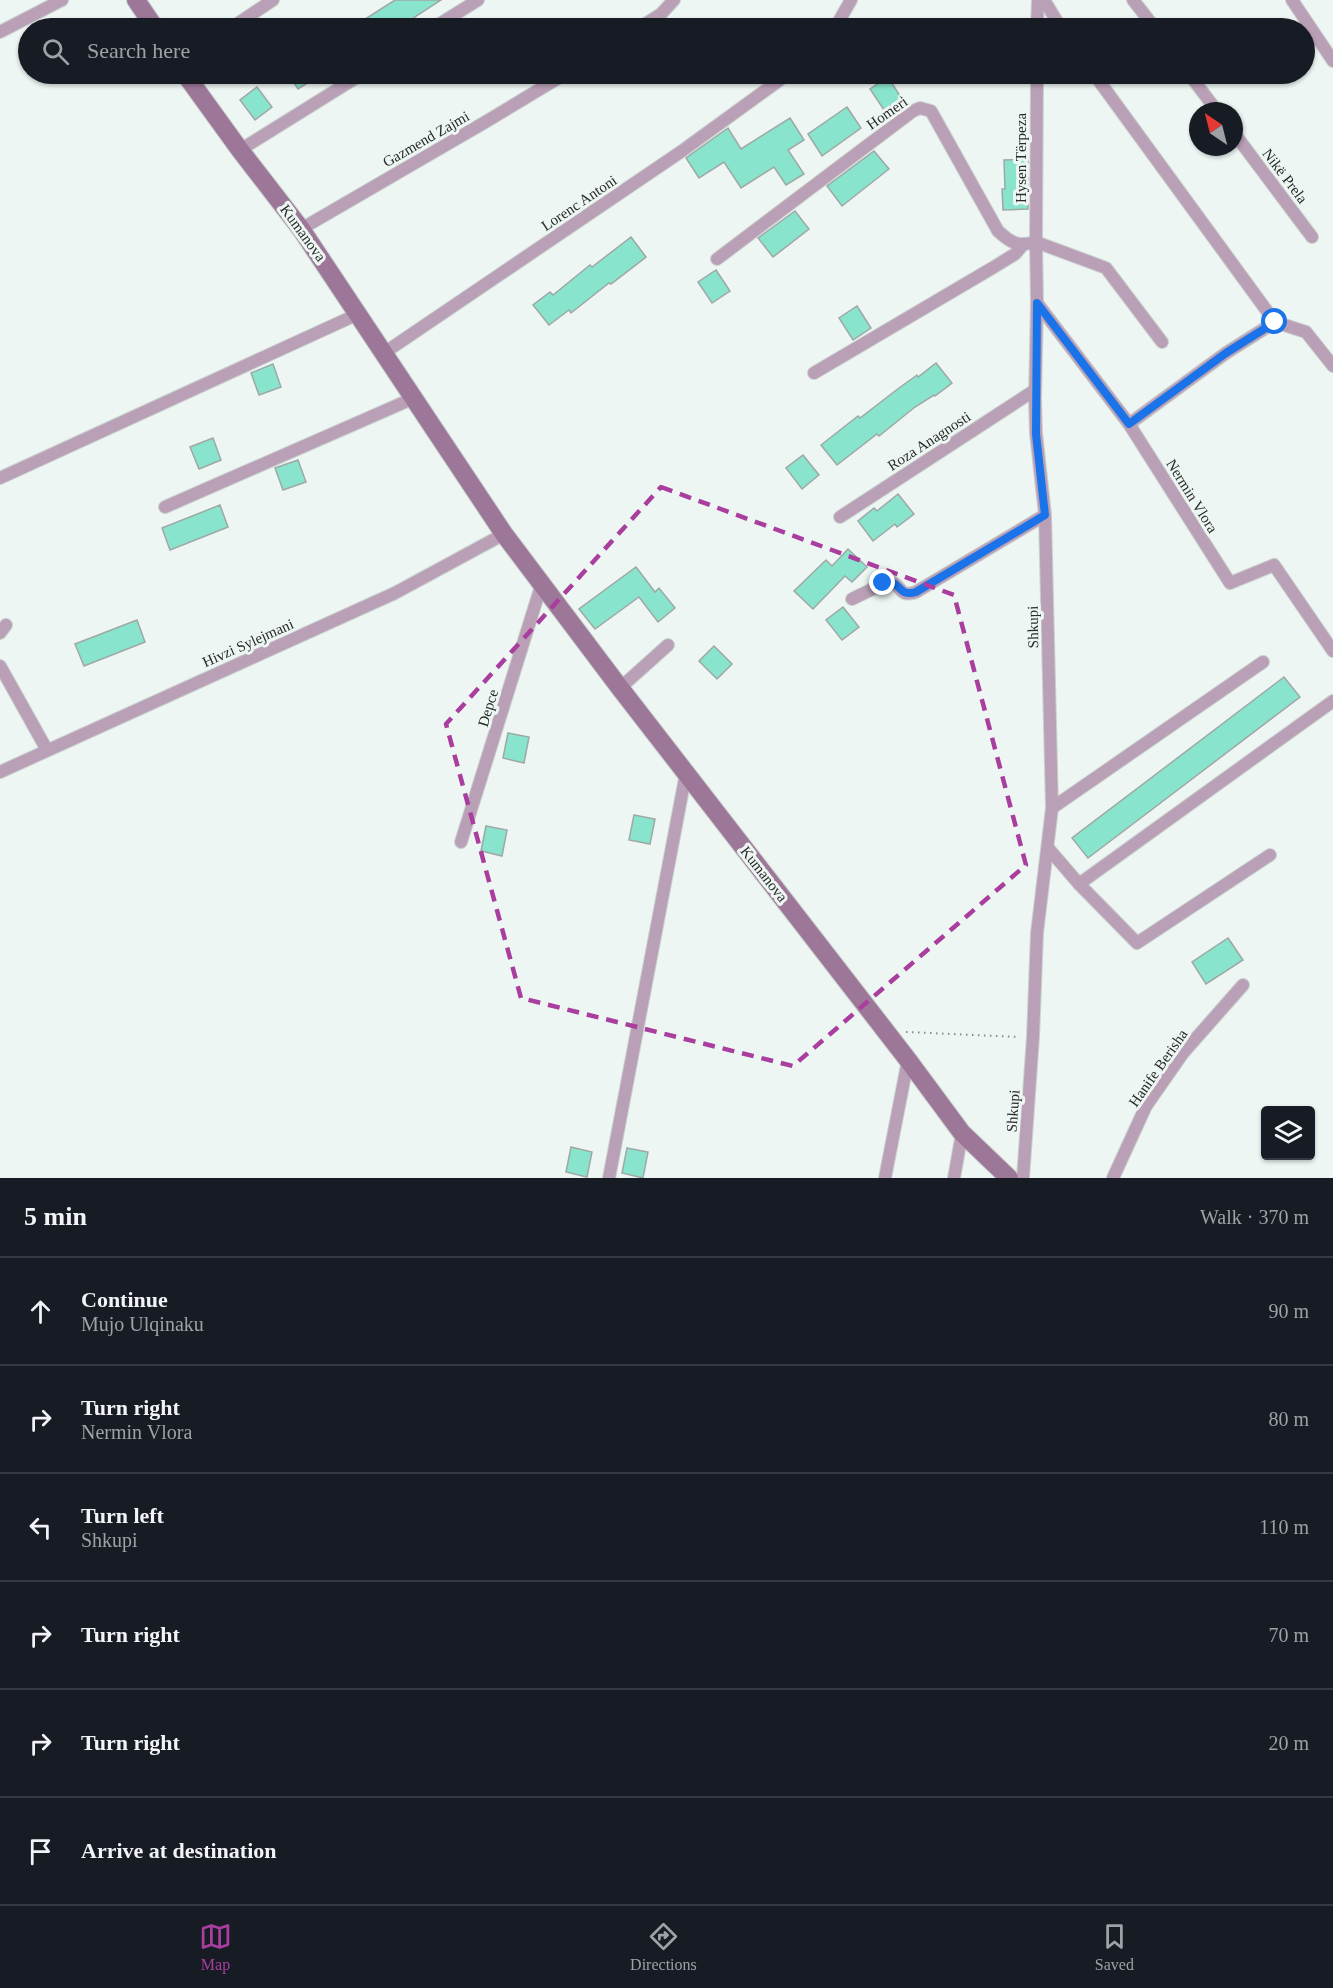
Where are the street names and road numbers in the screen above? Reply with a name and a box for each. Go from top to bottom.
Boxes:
street label: Homeri [864,93,910,133]
street label: Gazmend Zajmi [380,108,472,170]
street label: Hysen Tërpeza [1013,113,1029,203]
street label: Nikë Prela [1259,146,1311,207]
street label: Lorenc Antoni [538,172,620,234]
street label: Kumanova [277,202,329,265]
street label: Roza Anagnosti [885,408,973,474]
street label: Nermin Vlora [1163,456,1221,536]
street label: Shkupi [1025,606,1041,648]
street label: Hivzi Sylejmani [200,616,296,670]
street label: Depce [475,687,501,729]
street label: Kumanova [737,843,791,905]
street label: Hanife Berisha [1126,1026,1191,1110]
street label: Shkupi [1004,1089,1022,1133]

